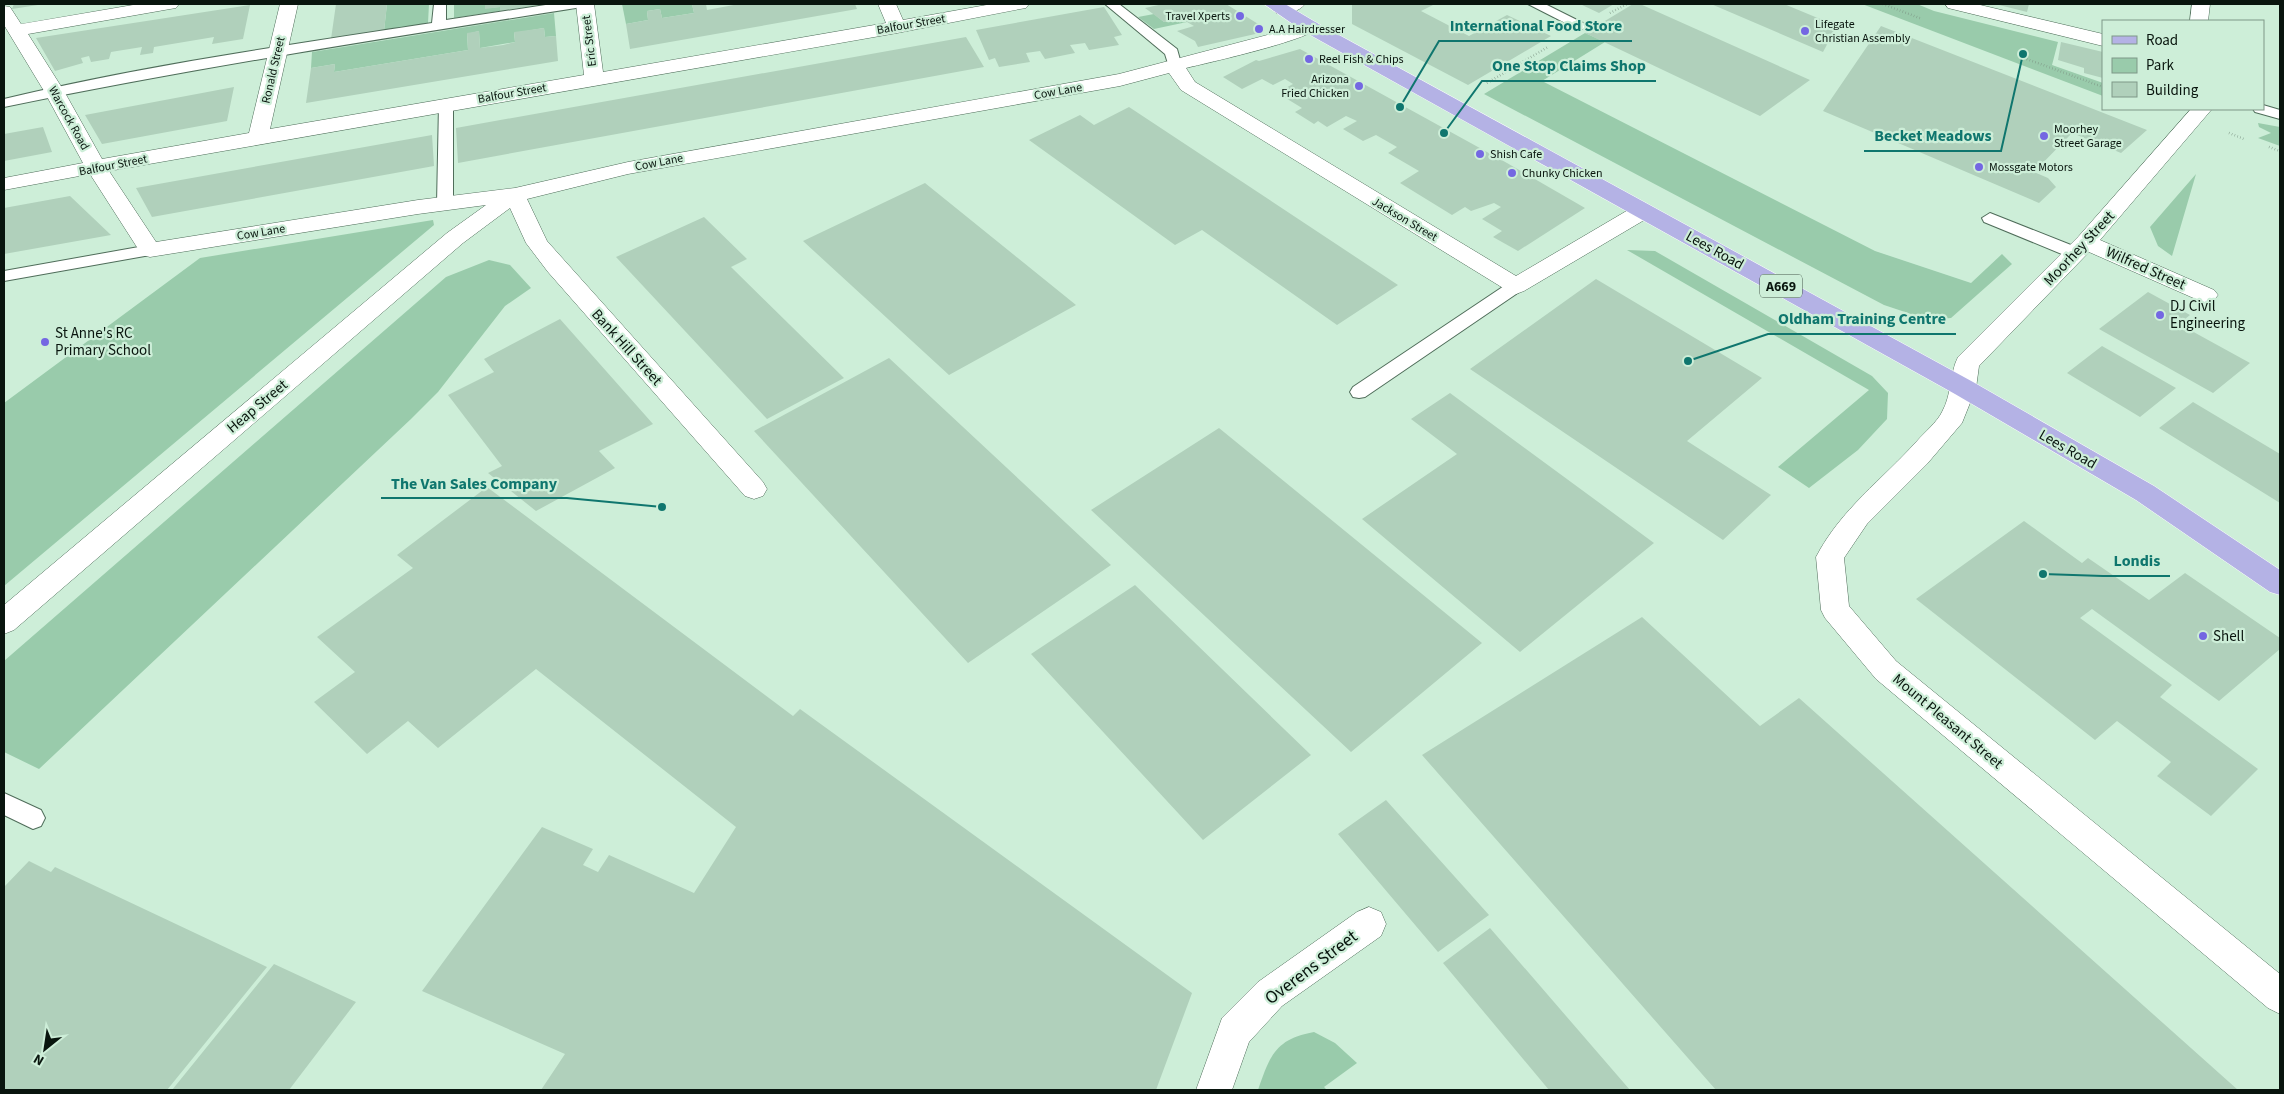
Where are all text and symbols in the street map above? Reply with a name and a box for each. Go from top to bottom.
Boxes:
place label: Travel Xperts [1165,8,1230,25]
street label: Balfour Street [876,10,947,39]
marker: Travel Xperts [1234,10,1246,22]
callout: International Food Store [1439,10,1632,41]
street label: Eric Street [578,14,601,67]
text: International Food Store [1450,15,1622,37]
place label: Lifegate Christian Assembly [1815,16,1911,47]
legend [2102,20,2264,110]
place label: A.A Hairdresser [1269,21,1346,38]
marker: A.A Hairdresser [1253,23,1265,35]
marker: Lifegate Christian Assembly [1799,25,1811,37]
text: Road [2146,30,2178,51]
street label: Ronald Street [258,35,289,105]
callout: One Stop Claims Shop [1482,50,1656,81]
place label: Reel Fish & Chips [1319,51,1404,68]
marker: Reel Fish & Chips [1303,53,1315,65]
text: One Stop Claims Shop [1492,55,1646,77]
text: Park [2146,55,2175,76]
place label: Arizona Fried Chicken [1281,71,1349,102]
street label: Balfour Street [477,79,548,108]
street label: Cow Lane [1033,79,1084,104]
marker: Arizona Fried Chicken [1353,80,1365,92]
text: Building [2146,80,2199,101]
street label: Warcock Road [44,83,93,153]
callout: Becket Meadows [1864,120,2001,151]
place label: Moorhey Street Garage [2054,121,2122,152]
text: Becket Meadows [1874,125,1992,147]
marker: Moorhey Street Garage [2038,130,2050,142]
place label: Shish Cafe [1490,146,1542,163]
marker: Shish Cafe [1474,148,1486,160]
street label: Cow Lane [634,149,685,175]
street label: Balfour Street [78,151,149,180]
place label: Mossgate Motors [1989,159,2073,176]
marker: Mossgate Motors [1973,161,1985,173]
place label: Chunky Chicken [1522,165,1602,182]
marker: Chunky Chicken [1506,167,1518,179]
street label: Jackson Street [1369,193,1441,246]
street label: Moorhey Street [2039,206,2120,290]
street label: Cow Lane [236,220,287,245]
street label: Lees Road [1682,226,1748,275]
street label: Wilfred Street [2103,242,2189,295]
road number: A669 [1760,274,1802,298]
place label: DJ Civil Engineering [2170,296,2246,334]
callout: Oldham Training Centre [1768,303,1956,334]
street label: Bank Hill Street [586,304,667,390]
text: Oldham Training Centre [1778,308,1946,330]
marker: DJ Civil Engineering [2154,309,2166,321]
place label: St Anne's RC Primary School [55,323,151,361]
marker: St Anne's RC Primary School [39,336,51,348]
street label: Heap Street [222,375,292,438]
street label: Lees Road [2035,424,2100,474]
callout: The Van Sales Company [381,467,567,498]
text: The Van Sales Company [391,473,558,495]
callout: Londis [2103,545,2170,576]
text: Londis [2114,550,2160,572]
place label: Shell [2213,626,2244,647]
marker: Shell [2197,630,2209,642]
street label: Mount Pleasant Street [1888,669,2007,774]
street label: Overens Street [1260,924,1363,1011]
north arrow [20,1024,70,1074]
text: N [30,1048,48,1070]

